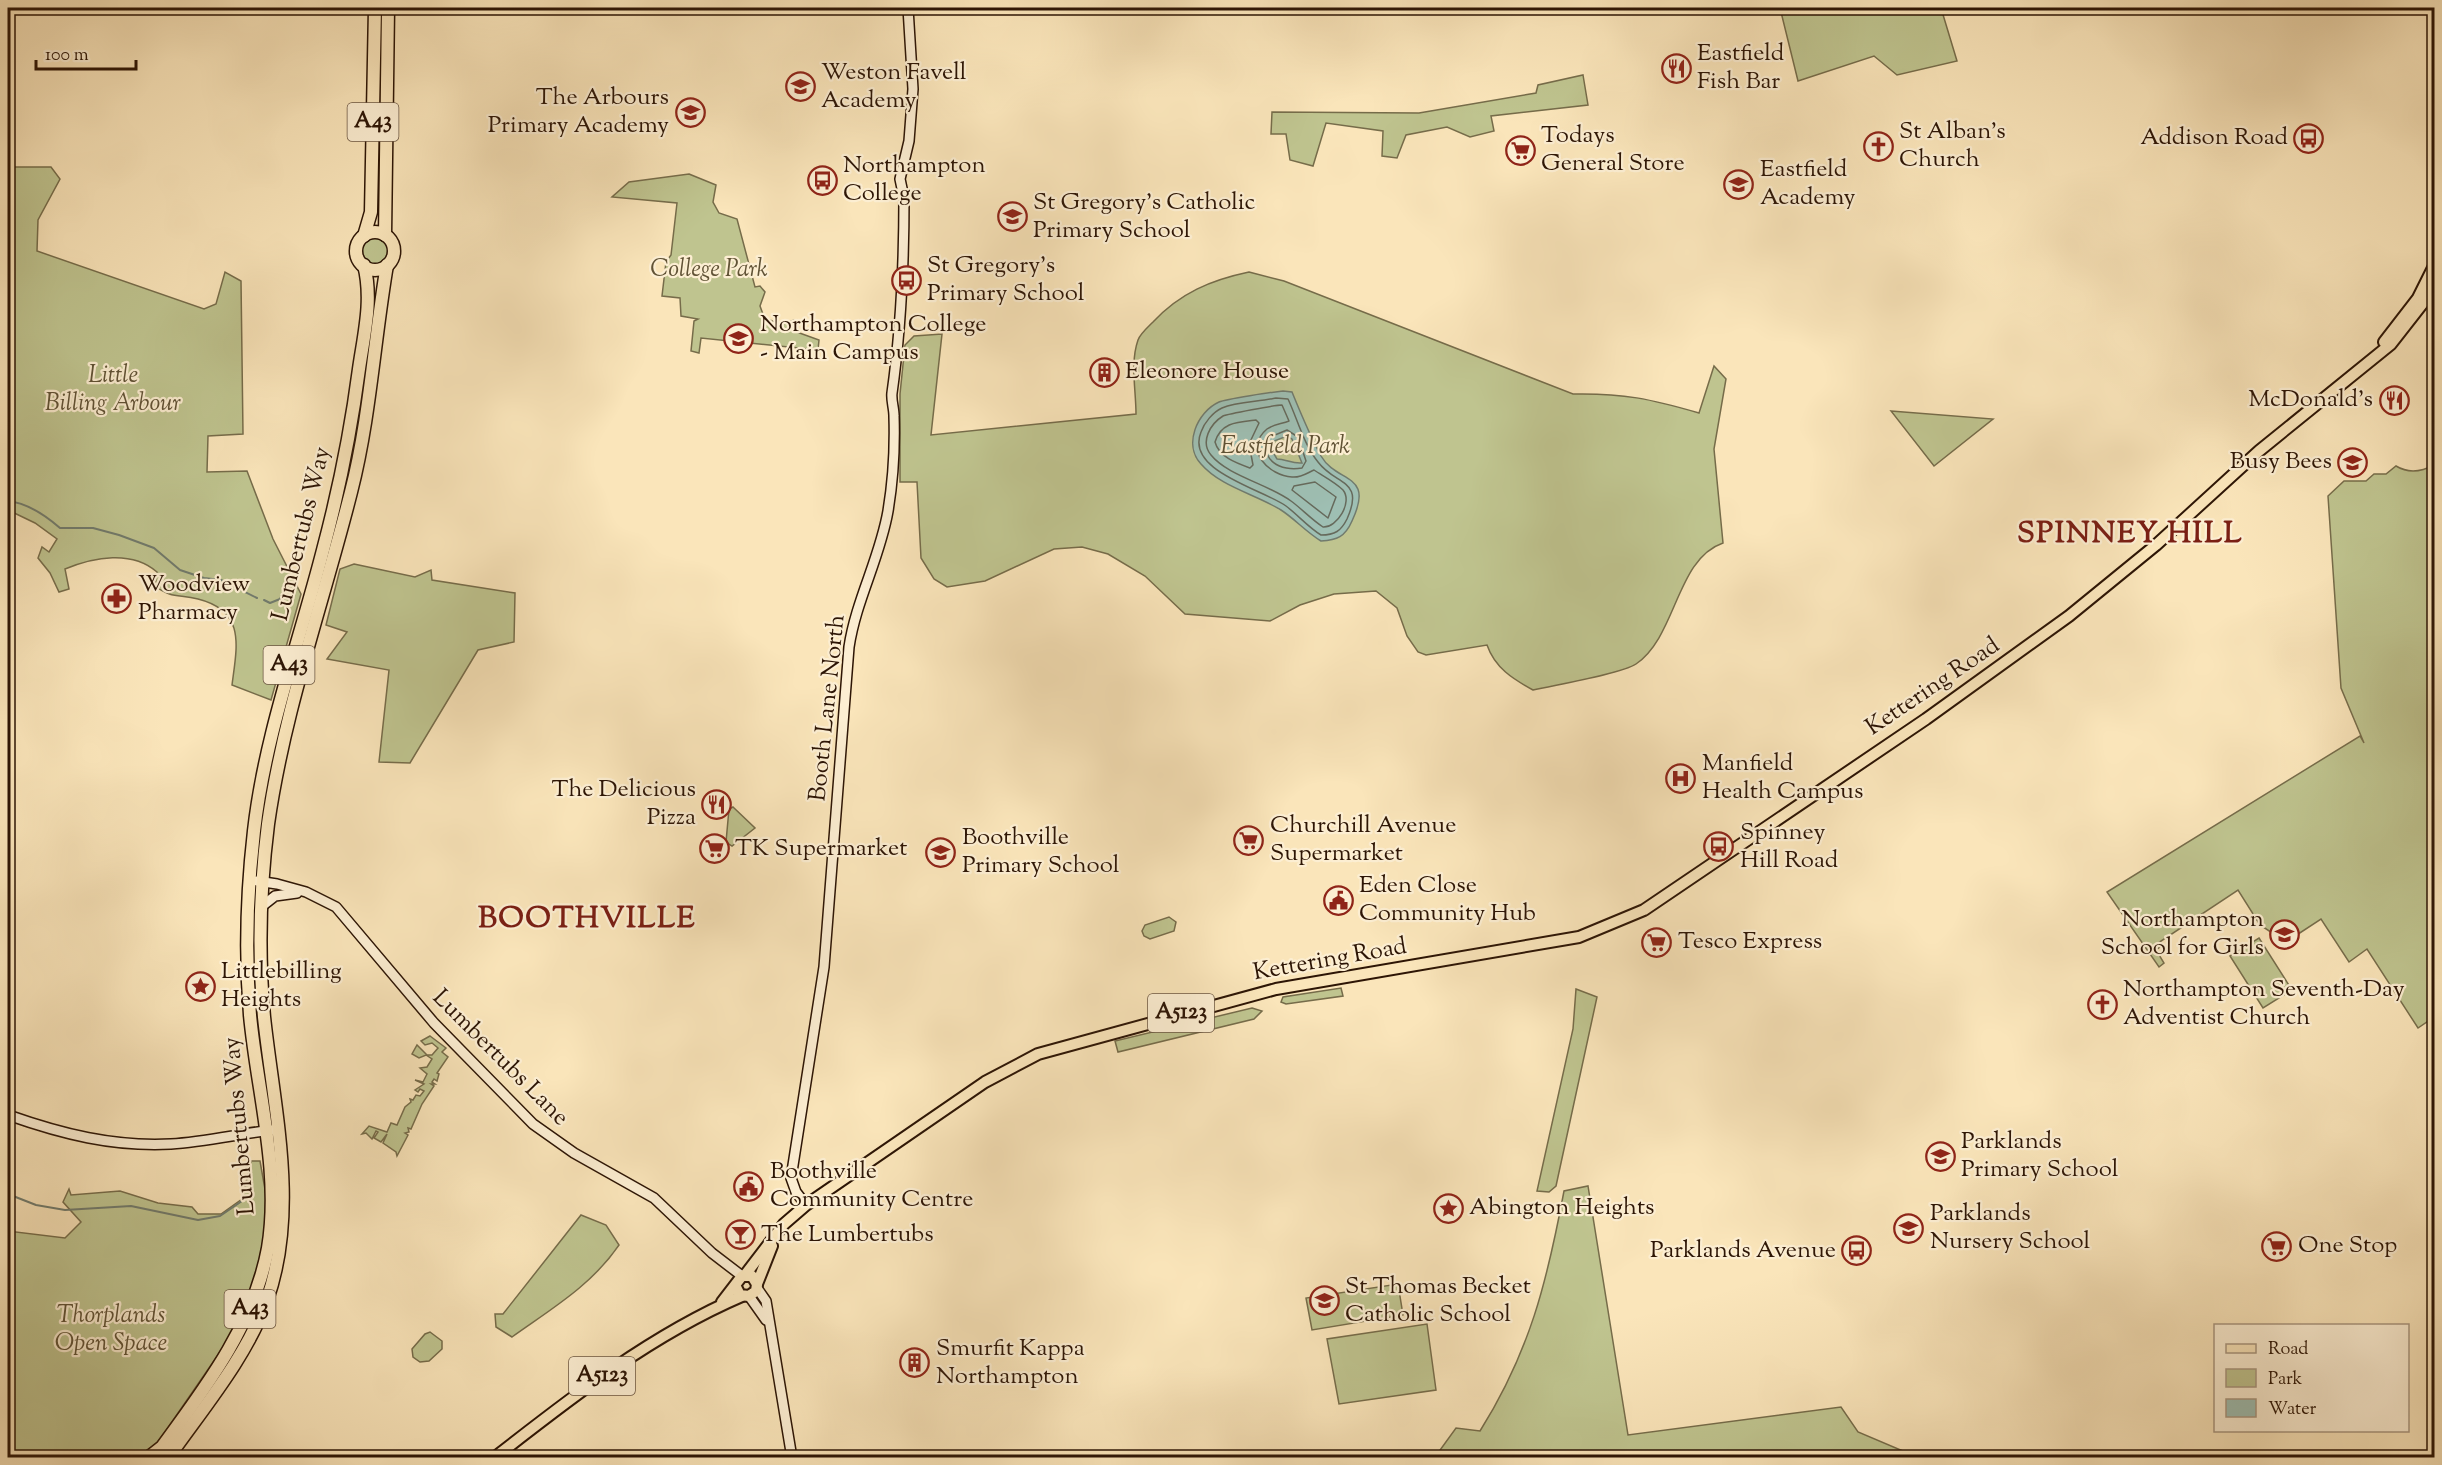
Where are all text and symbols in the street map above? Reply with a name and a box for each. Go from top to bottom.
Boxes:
scale bar [36,33,136,71]
place label: Eastfield Fish Bar [1697,37,1785,99]
text: 100 m [45,43,89,69]
restaurant icon: Eastfield Fish Bar [1660,52,1692,84]
place label: Weston Favell Academy [821,56,967,118]
school or university icon: Weston Favell Academy [784,71,816,103]
place label: The Arbours Primary Academy [488,81,669,143]
school or university icon: The Arbours Primary Academy [674,96,706,128]
road number: A43 [348,103,398,141]
place label: St Alban's Church [1899,115,2006,177]
place label: Todays General Store [1541,119,1685,181]
place label: Addison Road [2140,121,2288,155]
bus stop icon: Addison Road [2293,122,2325,154]
church icon: St Alban's Church [1862,130,1894,162]
supermarket icon: Todays General Store [1504,134,1536,166]
place label: Northampton College [843,149,986,211]
place label: Eastfield Academy [1760,153,1856,215]
bus stop icon: Northampton College [806,164,838,196]
school or university icon: Eastfield Academy [1723,168,1755,200]
place label: St Gregory's Catholic Primary School [1033,186,1256,248]
school or university icon: St Gregory's Catholic Primary School [996,201,1028,233]
place label: St Gregory's Primary School [927,249,1085,311]
park label: College Park [650,253,768,287]
bus stop icon: St Gregory's Primary School [890,264,922,296]
place label: Northampton College - Main Campus [760,308,987,370]
school or university icon: Northampton College - Main Campus [723,323,755,355]
place label: Eleonore House [1125,355,1289,389]
building icon: Eleonore House [1088,356,1120,388]
park label: Little Billing Arbour [45,359,182,421]
place label: McDonald's [2248,383,2373,417]
restaurant icon: McDonald's [2378,384,2410,416]
park label: Eastfield Park [1220,430,1350,464]
street label: Lumbertubs Way [264,443,340,625]
place label: Busy Bees [2230,445,2332,479]
school or university icon: Busy Bees [2337,446,2369,478]
district label: SPINNEY HILL [2017,513,2243,556]
place label: Woodview Pharmacy [138,568,250,630]
pharmacy icon: Woodview Pharmacy [101,583,133,615]
street label: Booth Lane North [801,613,855,803]
street label: Kettering Road [1859,629,2007,745]
road number: A43 [264,646,314,684]
place label: Manfield Health Campus [1702,747,1863,809]
hospital icon: Manfield Health Campus [1665,762,1697,794]
place label: The Delicious Pizza [552,773,696,835]
restaurant icon: The Delicious Pizza [701,788,733,820]
place label: Churchill Avenue Supermarket [1270,809,1456,871]
place label: Spinney Hill Road [1740,816,1839,878]
place label: Boothville Primary School [962,821,1120,883]
supermarket icon: Churchill Avenue Supermarket [1233,824,1265,856]
bus stop icon: Spinney Hill Road [1703,831,1735,863]
place label: TK Supermarket [735,832,907,866]
supermarket icon: TK Supermarket [698,833,730,865]
school or university icon: Boothville Primary School [925,836,957,868]
place label: Eden Close Community Hub [1359,869,1536,931]
public building icon: Eden Close Community Hub [1322,884,1354,916]
district label: BOOTHVILLE [478,898,696,941]
place label: Northampton School for Girls [2101,903,2264,965]
school or university icon: Northampton School for Girls [2269,918,2301,950]
place label: Tesco Express [1678,925,1822,959]
supermarket icon: Tesco Express [1641,926,1673,958]
street label: Kettering Road [1250,930,1410,990]
place label: Littlebilling Heights [221,955,342,1017]
place icon: Littlebilling Heights [184,970,216,1002]
place label: Northampton Seventh-Day Adventist Church [2123,973,2405,1035]
street label: Lumbertubs Lane [424,982,576,1134]
church icon: Northampton Seventh-Day Adventist Church [2086,988,2118,1020]
road number: A5123 [1148,994,1214,1032]
street label: Lumbertubs Way [215,1036,265,1216]
place label: Parklands Primary School [1961,1125,2119,1187]
school or university icon: Parklands Primary School [1924,1140,1956,1172]
place label: Boothville Community Centre [770,1155,973,1217]
public building icon: Boothville Community Centre [733,1170,765,1202]
place label: Abington Heights [1469,1191,1655,1225]
place icon: Abington Heights [1432,1192,1464,1224]
place label: Parklands Nursery School [1930,1197,2091,1259]
school or university icon: Parklands Nursery School [1893,1212,1925,1244]
place label: The Lumbertubs [761,1218,934,1252]
bar icon: The Lumbertubs [724,1219,756,1251]
place label: One Stop [2298,1229,2397,1263]
supermarket icon: One Stop [2261,1230,2293,1262]
place label: Parklands Avenue [1650,1234,1836,1268]
bus stop icon: Parklands Avenue [1841,1235,1873,1267]
place label: St Thomas Becket Catholic School [1345,1270,1531,1332]
school or university icon: St Thomas Becket Catholic School [1308,1285,1340,1317]
road number: A43 [224,1290,276,1328]
park label: Thorplands Open Space [55,1299,167,1361]
legend [2214,1324,2409,1432]
place label: Smurfit Kappa Northampton [936,1332,1085,1394]
text: Road [2268,1337,2308,1363]
building icon: Smurfit Kappa Northampton [899,1347,931,1379]
road number: A5123 [569,1357,635,1395]
text: Park [2268,1367,2303,1393]
text: Water [2268,1397,2317,1423]

